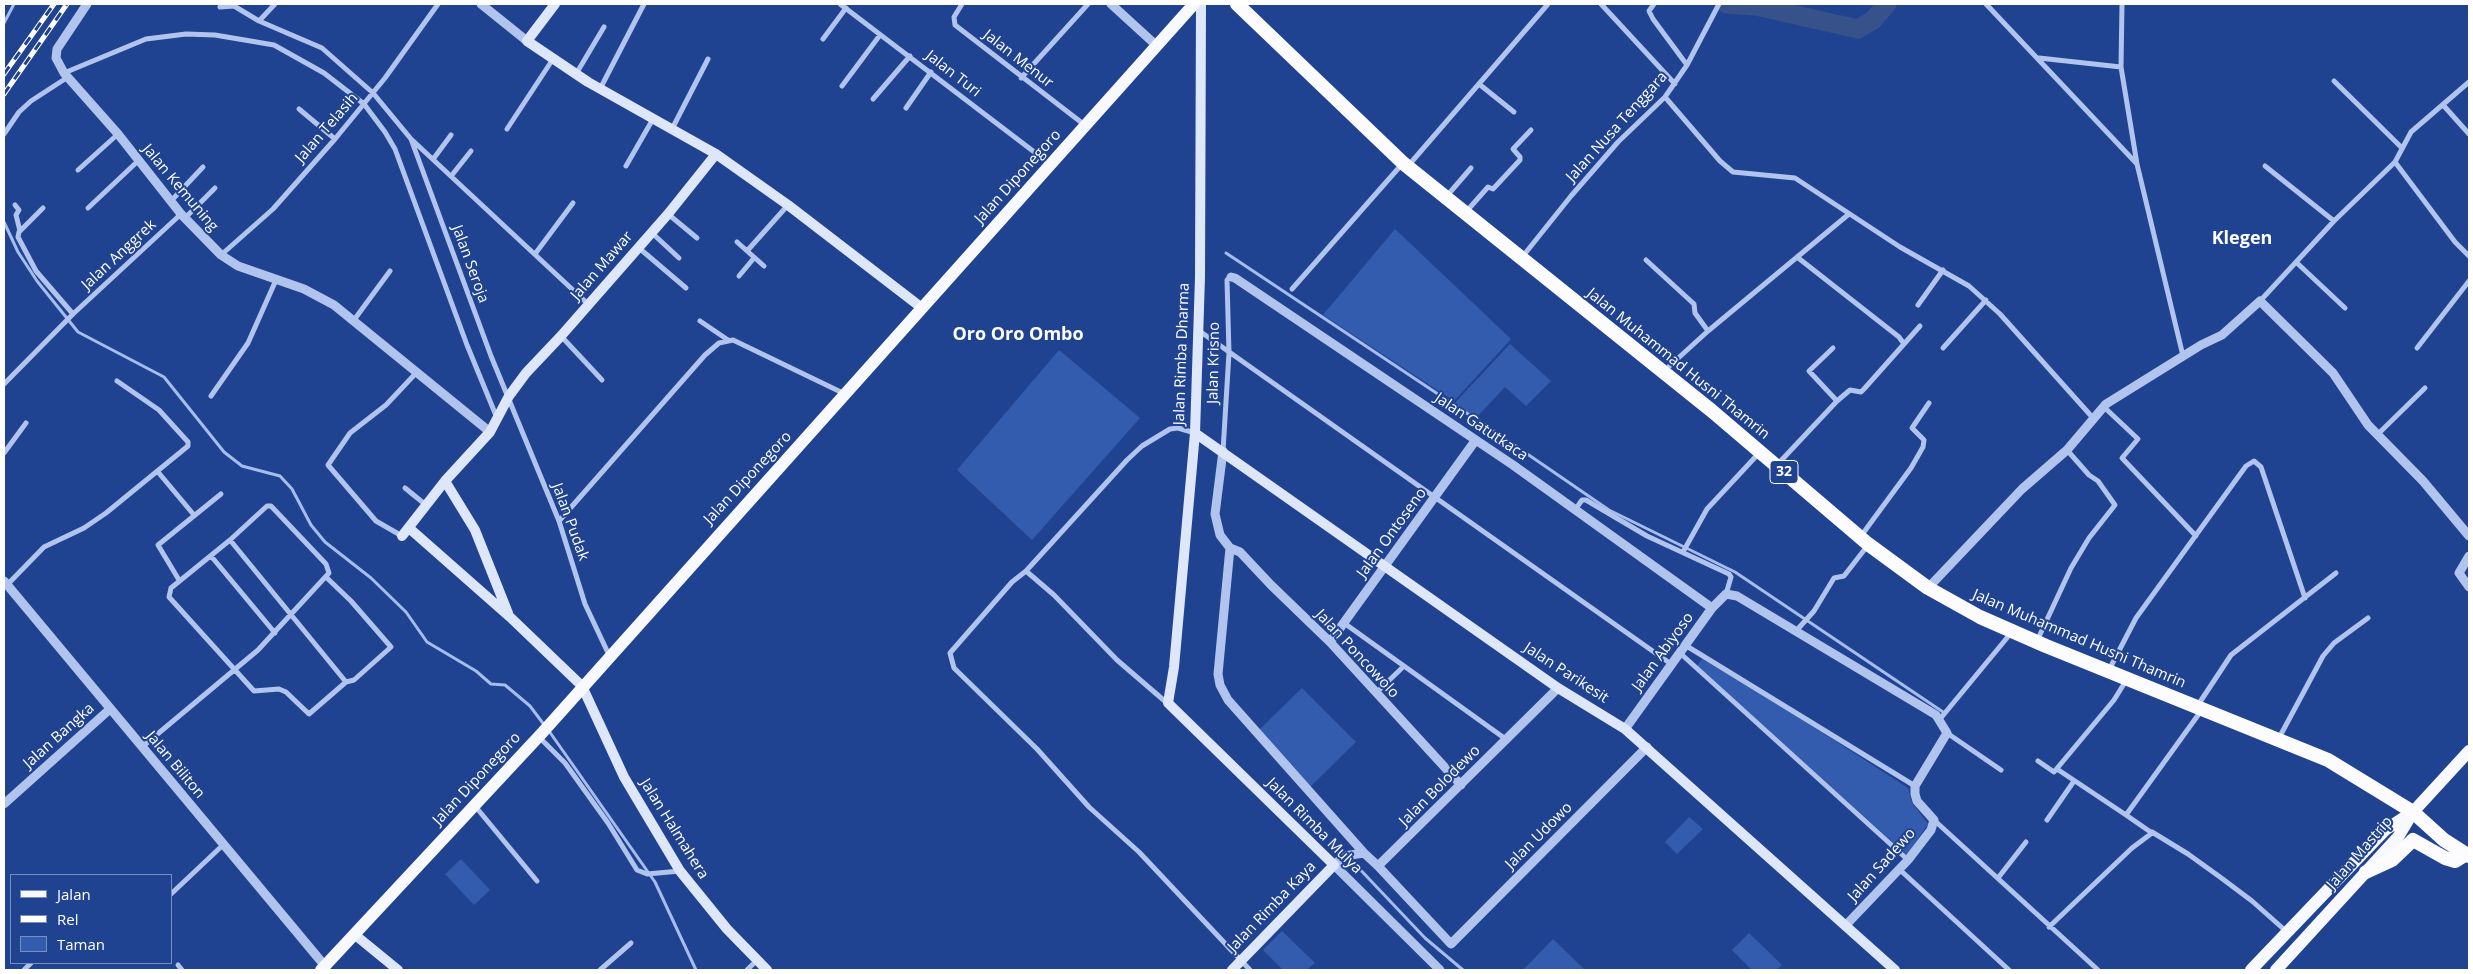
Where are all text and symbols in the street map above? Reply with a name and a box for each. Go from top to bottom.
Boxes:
street label: Jalan Menur [979,26,1057,92]
street label: Jalan Turi [922,47,984,101]
street label: Jalan Nusa Tenggara [1563,68,1671,186]
street label: Jalan Telasih [292,89,362,167]
street label: Jalan Diponegoro [971,126,1065,228]
street label: Jalan Kemuning [138,141,222,235]
street label: Jalan Anggrek [78,216,160,294]
street label: Jalan Seroja [448,223,492,305]
street label: Jalan Mawar [567,228,637,304]
district label: Klegen [2212,228,2272,250]
street label: Jalan Rimba Dharma [1171,282,1193,426]
street label: Jalan Muhammad Husni Thamrin [1583,285,1773,443]
street label: Jalan Krisno [1204,322,1224,404]
district label: Oro Oro Ombo [952,324,1084,346]
street label: Jalan Gatutkaca [1431,389,1531,465]
street label: Jalan Diponegoro [700,428,796,528]
road number: 32 [1770,461,1798,484]
street label: Jalan Pudak [548,481,592,563]
street label: Jalan Ontoseno [1353,485,1431,581]
street label: Jalan Muhammad Husni Thamrin [1970,586,2188,692]
street label: Jalan Poncowolo [1311,606,1403,702]
street label: Jalan Abiyoso [1628,609,1698,695]
street label: Jalan Parikesit [1520,639,1612,707]
street label: Jalan Bangka [20,699,98,773]
street label: Jalan Biliton [142,728,208,802]
street label: Jalan Diponegoro [429,729,525,829]
street label: Jalan Bolodewo [1396,742,1484,830]
street label: Jalan Rimba Mulya [1262,774,1366,878]
street label: Jalan Halmahera [636,775,712,883]
street label: Jalan Udowo [1502,799,1576,873]
street label: Jalan Mastrip [2323,813,2397,893]
street label: Jalan Sadewo [1844,825,1920,905]
street label: Jalan Rimba Kaya [1224,858,1320,956]
legend [10,874,172,964]
text: Jalan [57,884,91,904]
text: Rel [57,909,78,929]
text: Taman [57,934,105,954]

